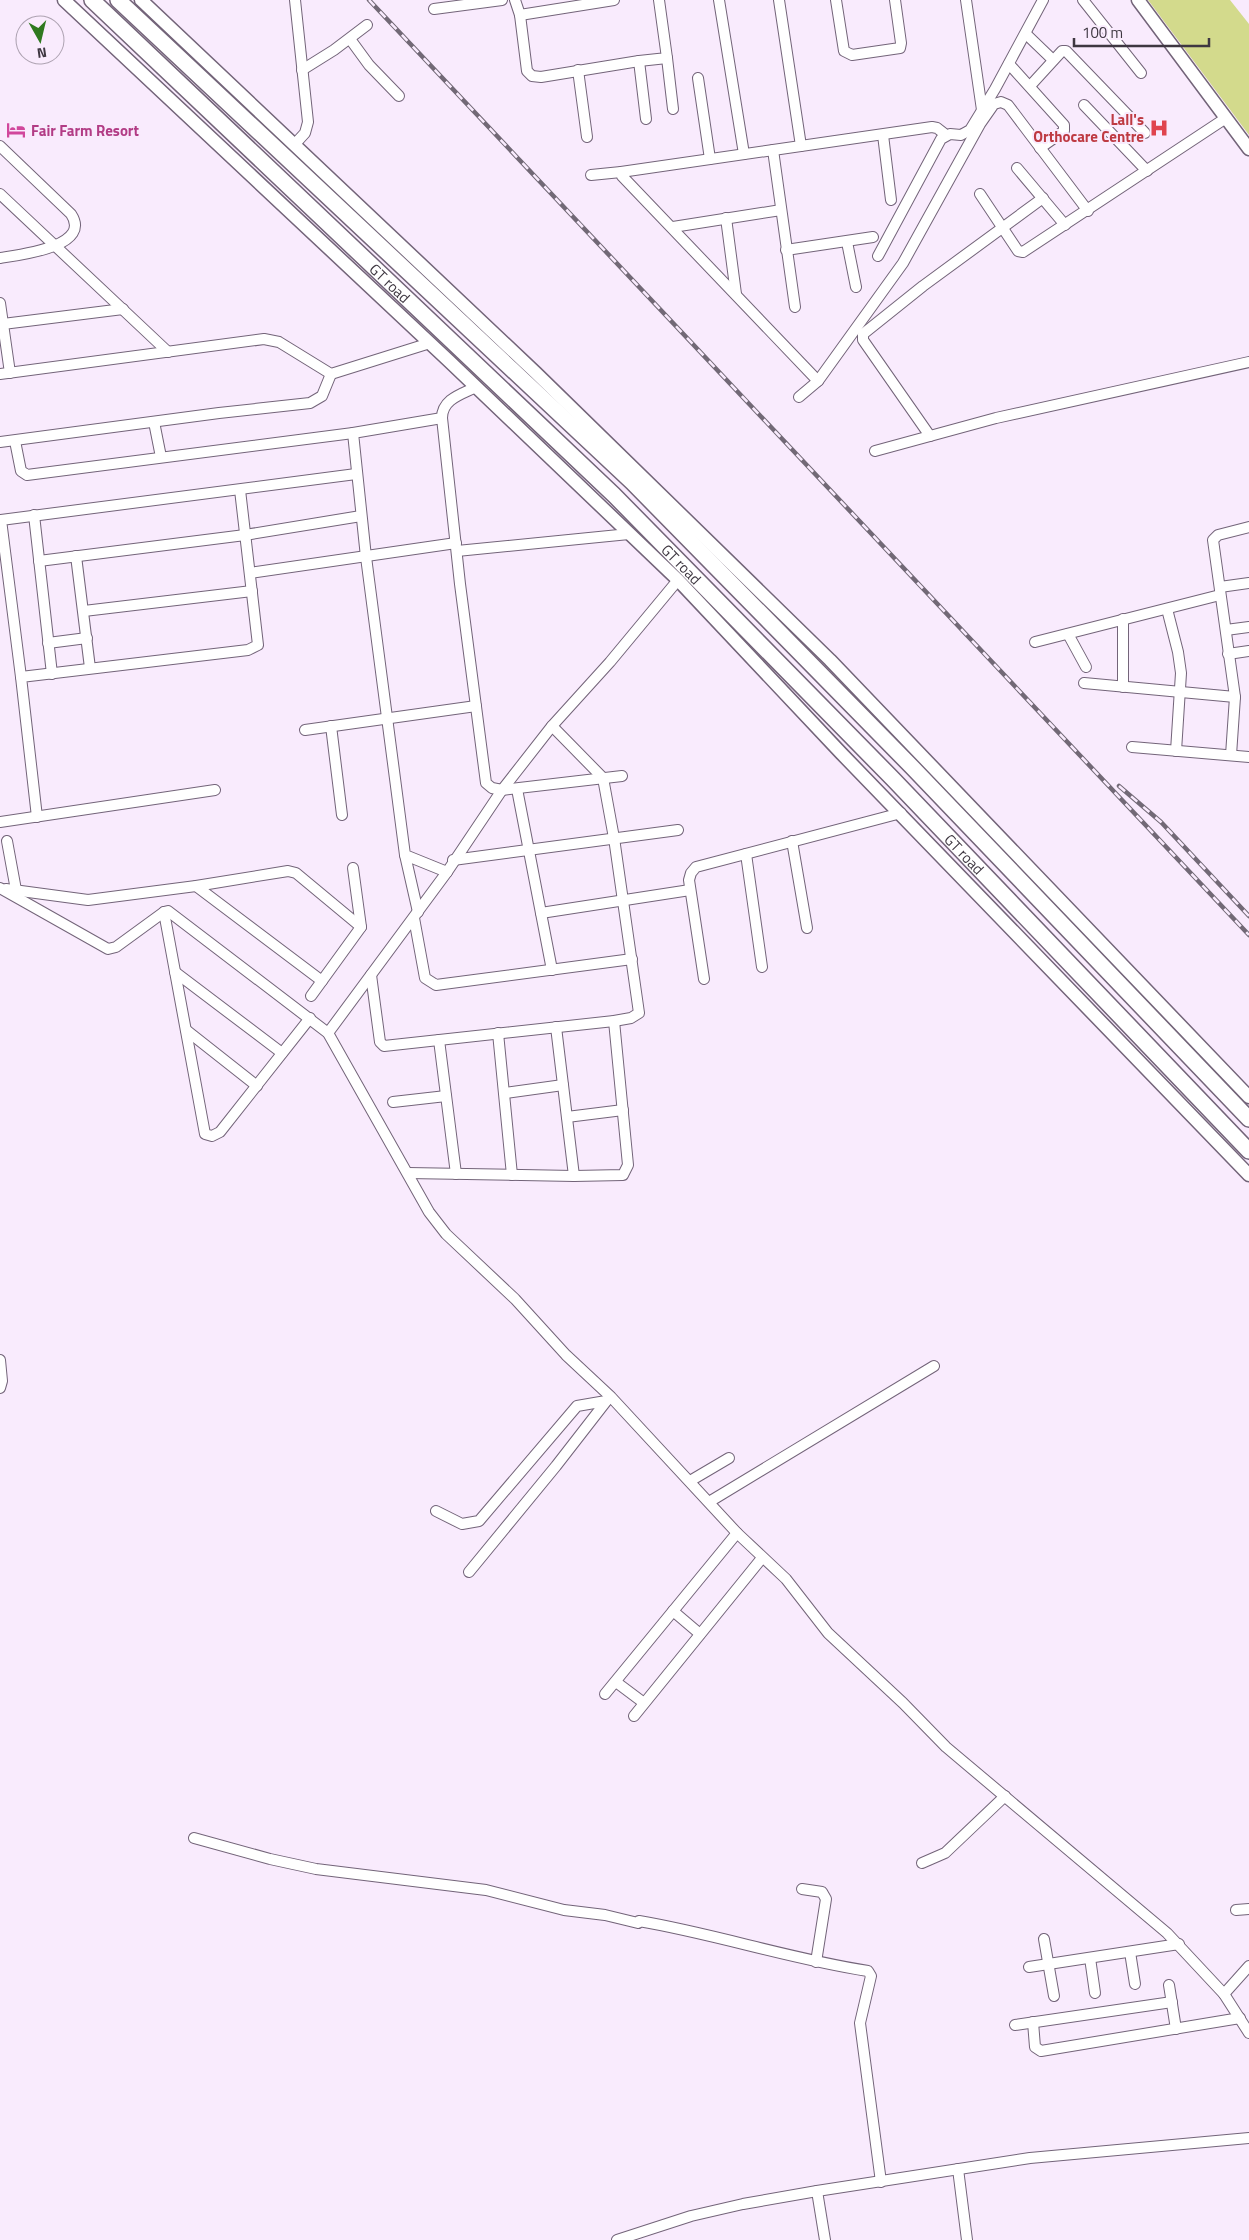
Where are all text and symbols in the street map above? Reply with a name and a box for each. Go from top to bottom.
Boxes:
north arrow [15,15,65,65]
scale bar [1074,15,1209,47]
text: 100 m [1082,21,1123,44]
text: N [36,42,48,64]
place label: Lall's Orthocare Centre [1033,108,1144,148]
hospital icon: Lall's Orthocare Centre [1148,117,1170,139]
hotel icon: Fair Farm Resort [5,119,27,141]
place label: Fair Farm Resort [31,119,139,142]
street label: GT road [365,258,416,308]
street label: GT road [656,538,707,589]
street label: GT road [939,828,990,879]

